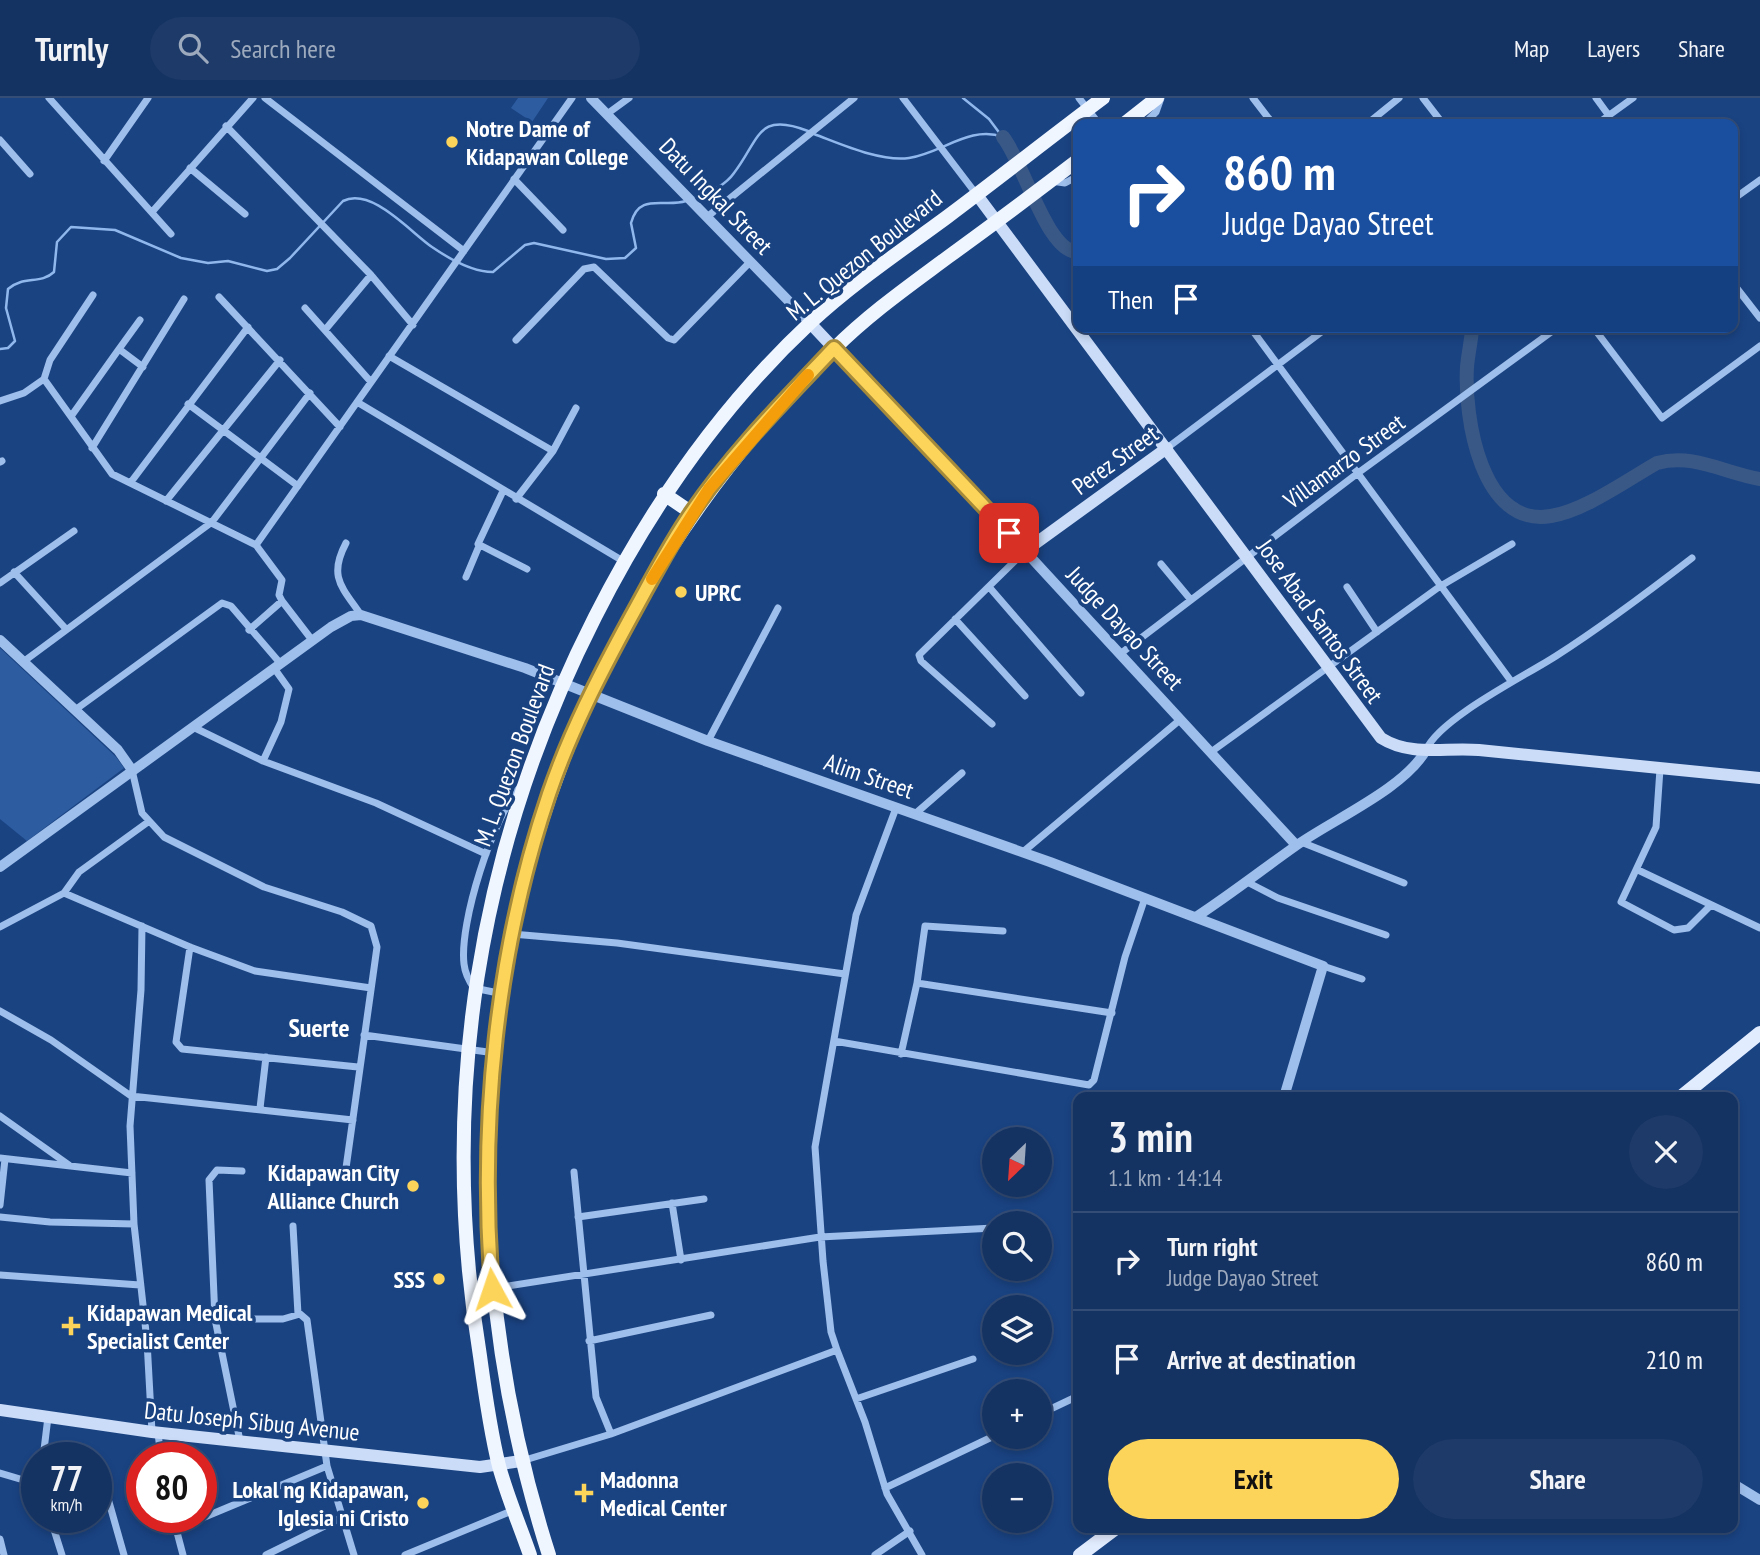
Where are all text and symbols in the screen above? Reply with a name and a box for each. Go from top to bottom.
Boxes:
search box [150,17,640,80]
text: Turnly [35,27,108,70]
icon: search [174,29,212,67]
text: Search here [230,32,336,65]
text: Map [1514,33,1549,64]
text: Layers [1587,33,1640,64]
text: Share [1678,33,1725,64]
place label: Notre Dame of Kidapawan College [466,113,629,172]
street label: Datu Ingkal Street [653,131,780,261]
marker: Notre Dame of Kidapawan College [444,134,460,150]
text: 860 m [1223,140,1336,204]
icon: right [1108,147,1199,238]
street label: M. L. Quezon Boulevard [780,183,948,327]
text: Judge Dayao Street [1223,202,1434,244]
icon: arrive [1167,280,1205,318]
text: Then [1108,283,1153,316]
street label: Villamarzo Street [1276,406,1411,516]
street label: Perez Street [1066,418,1165,502]
pin [979,503,1039,563]
icon: arrive [990,514,1028,552]
street label: Jose Abad Santos Street [1249,532,1390,710]
street label: Judge Dayao Street [1059,559,1190,697]
place label: UPRC [695,577,741,608]
marker: UPRC [673,584,689,600]
street label: M. L. Quezon Boulevard [467,660,561,850]
street label: Alim Street [820,746,918,806]
district label: Suerte [288,1011,350,1044]
text: 3 min [1108,1109,1193,1164]
button: close [1629,1115,1703,1189]
north arrow [982,1127,1052,1197]
map controls [982,1127,1052,1533]
place label: Kidapawan City Alliance Church [267,1157,399,1216]
text: 1.1 km · 14:14 [1108,1163,1222,1192]
marker: Kidapawan City Alliance Church [405,1178,421,1194]
button: search [982,1211,1052,1281]
text: Turn right [1167,1230,1258,1263]
icon: right [1108,1242,1146,1280]
text: 860 m [1645,1245,1703,1278]
position arrow [455,1252,529,1326]
text: Judge Dayao Street [1167,1263,1318,1292]
place label: SSS [393,1264,425,1295]
marker: SSS [431,1271,447,1287]
button: layers [982,1295,1052,1365]
place label: Kidapawan Medical Specialist Center [87,1297,253,1356]
marker: Kidapawan Medical Specialist Center [61,1316,81,1336]
icon: arrive [1108,1340,1146,1378]
text: Arrive at destination [1167,1343,1356,1376]
text: 210 m [1645,1343,1703,1376]
button: + [982,1379,1052,1449]
street label: Datu Joseph Sibug Avenue [143,1394,361,1448]
button: Exit [1108,1439,1399,1519]
button: Share [1413,1439,1703,1519]
speed limit sign: 80 [126,1442,217,1533]
text: 77 [50,1455,83,1501]
button: − [982,1463,1052,1533]
place label: Madonna Medical Center [600,1464,728,1523]
place label: Lokal ng Kidapawan, Iglesia ni Cristo [233,1474,409,1533]
marker: Madonna Medical Center [574,1483,594,1503]
text: km/h [51,1493,82,1516]
marker: Lokal ng Kidapawan, Iglesia ni Cristo [415,1495,431,1511]

